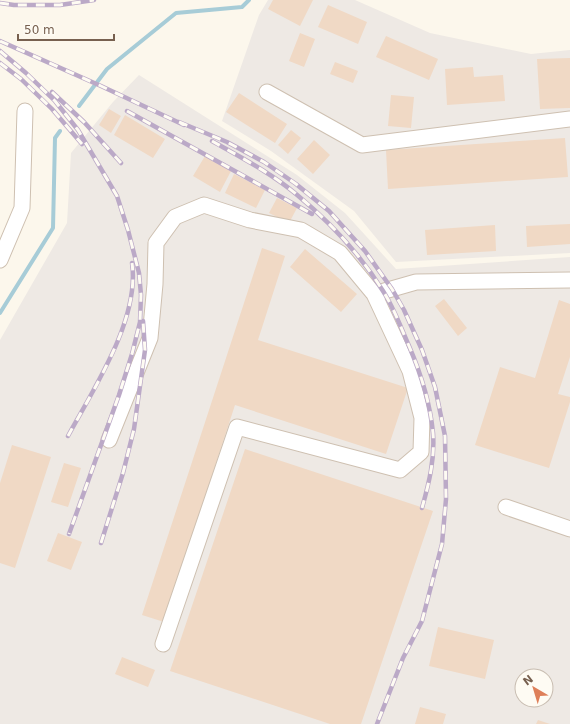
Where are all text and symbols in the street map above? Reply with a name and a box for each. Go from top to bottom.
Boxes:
scale bar [18,16,114,42]
text: 50 m [24,23,55,37]
north arrow [514,668,554,708]
text: N [521,673,536,688]

